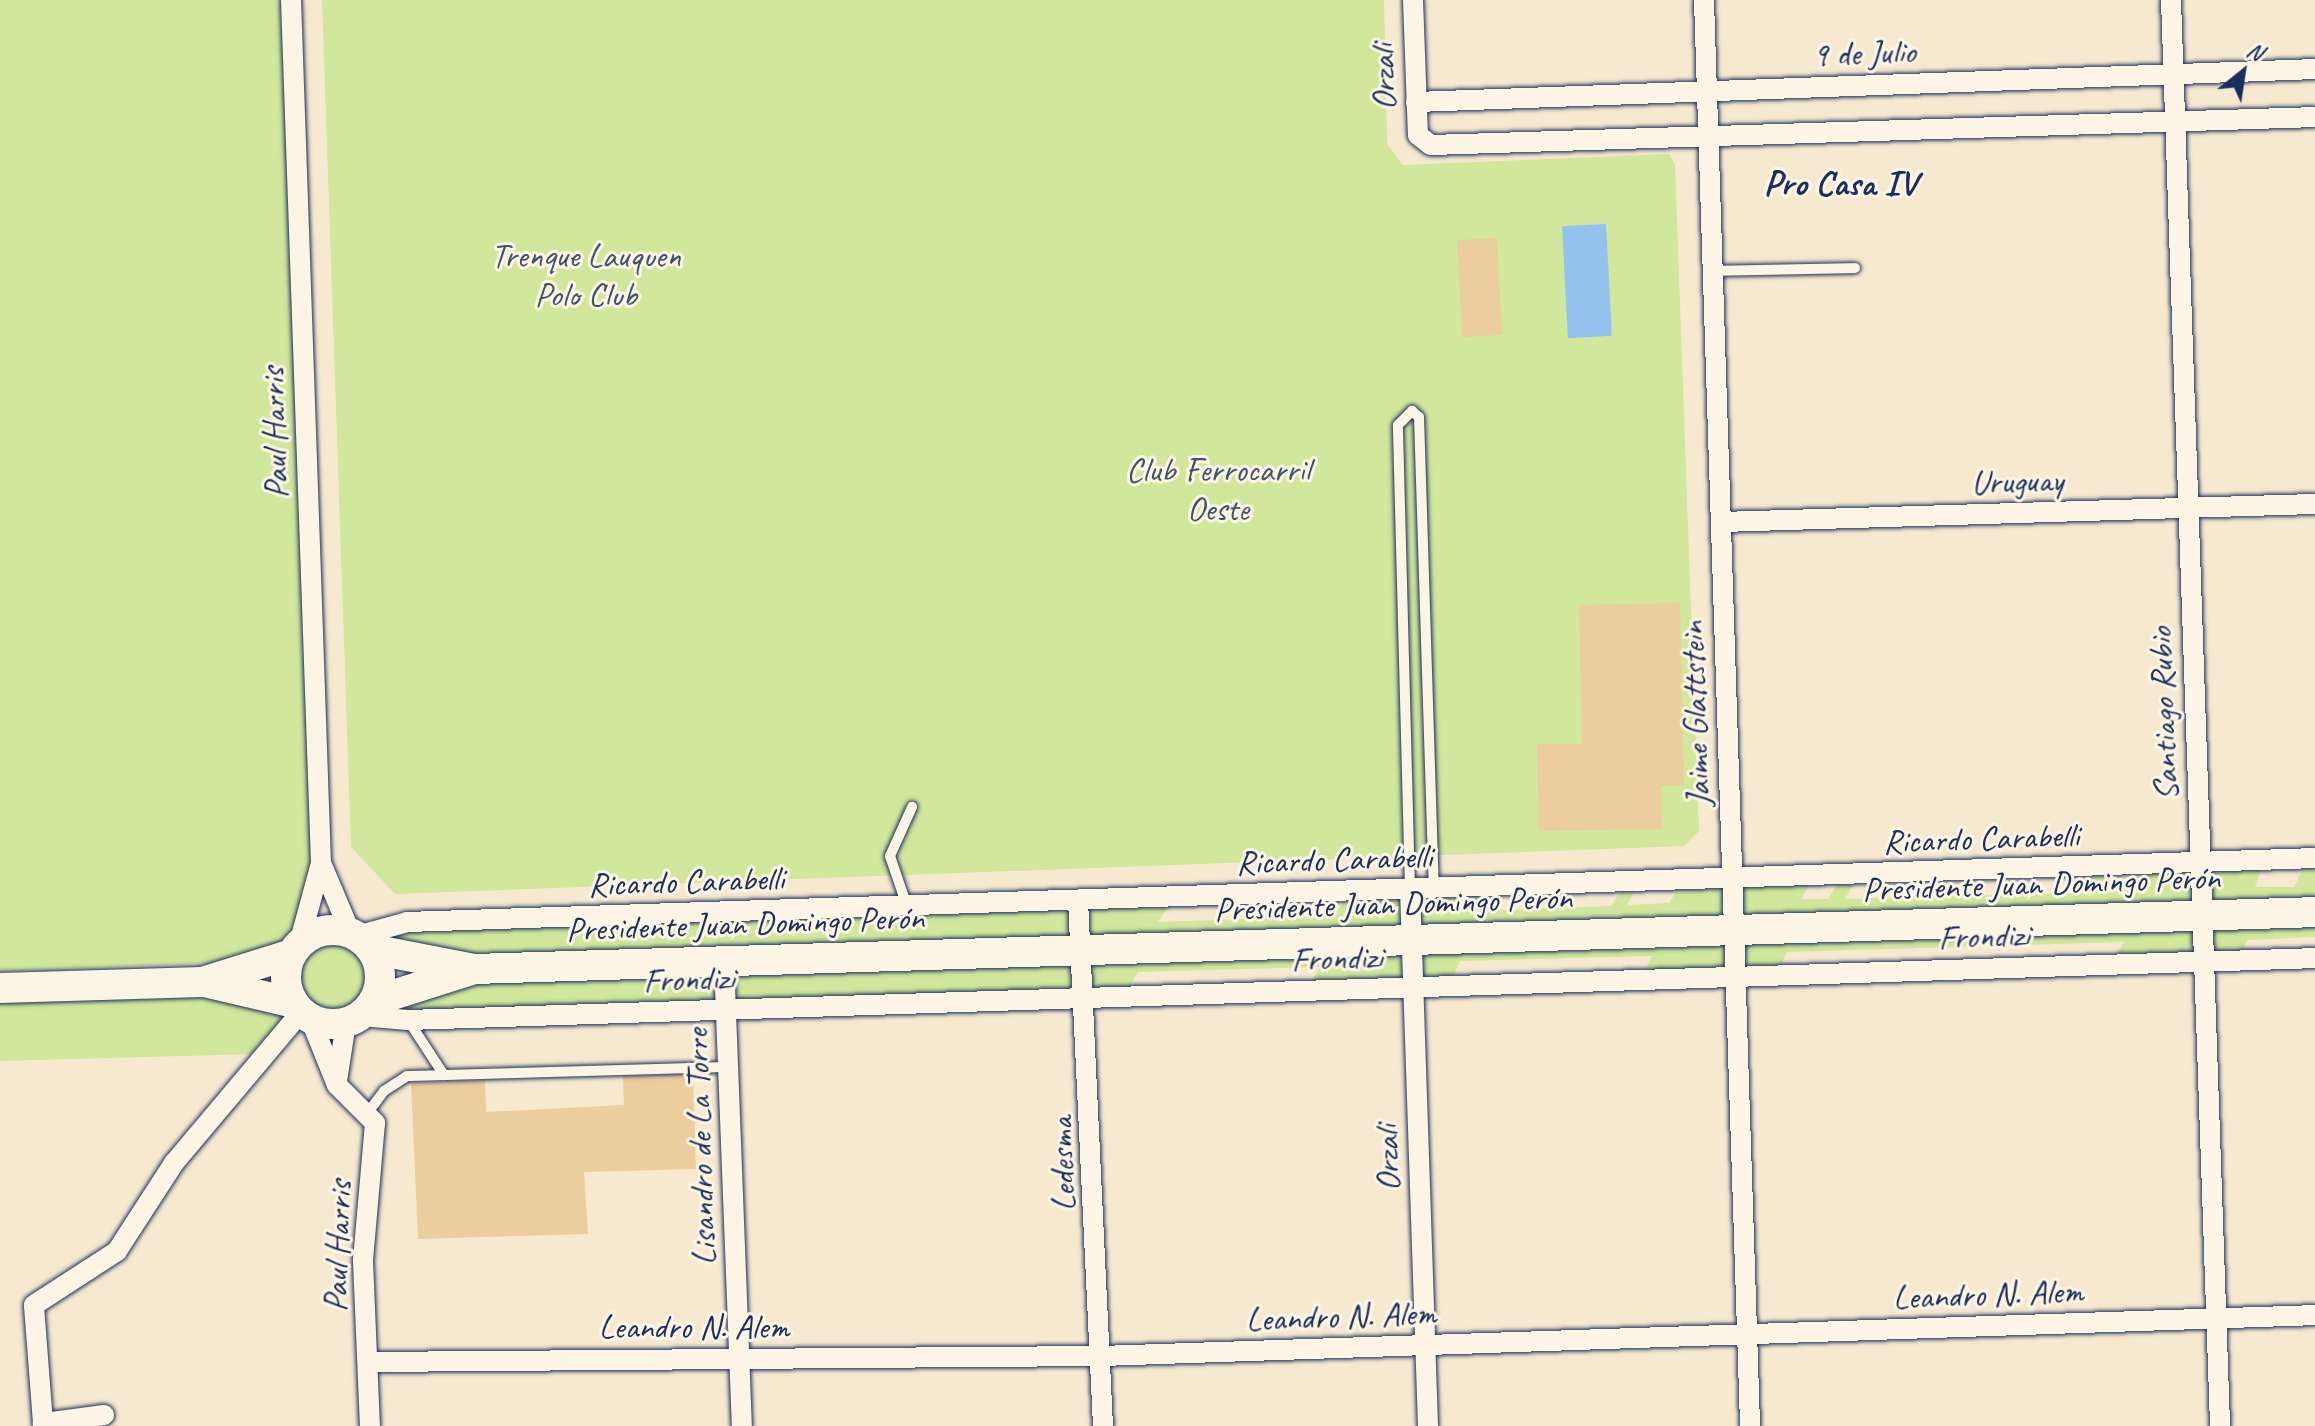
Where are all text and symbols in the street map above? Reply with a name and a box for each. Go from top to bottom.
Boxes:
street label: 9 de Julio [1812,31,1916,75]
north arrow [2203,32,2283,112]
text: N [2242,36,2268,67]
street label: Orzali [1361,43,1405,111]
district label: Pro Casa IV [1763,162,1917,206]
park label: Trenque Lauquen Polo Club [491,235,681,314]
street label: Paul Harris [251,366,297,500]
park label: Club Ferrocarril Oeste [1126,449,1310,528]
street label: Uruguay [1970,459,2064,503]
street label: Jaime Glattstein [1671,621,1719,807]
street label: Santiago Rubio [2140,627,2186,801]
street label: Ricardo Carabelli [1882,814,2080,862]
street label: Ricardo Carabelli [1235,835,1433,883]
street label: Presidente Juan Domingo Perón [1862,856,2220,910]
street label: Ricardo Carabelli [587,857,785,905]
street label: Presidente Juan Domingo Perón [1214,876,1572,930]
street label: Presidente Juan Domingo Perón [566,896,924,950]
street label: Frondizi [1938,914,2030,958]
street label: Frondizi [1291,936,1383,980]
street label: Frondizi [643,957,735,1001]
street label: Lisandro de La Torre [675,1027,725,1267]
street label: Ledesma [1040,1116,1084,1212]
street label: Orzali [1365,1124,1409,1192]
street label: Paul Harris [314,1179,360,1313]
street label: Leandro N. Alem [1892,1270,2084,1318]
street label: Leandro N. Alem [1245,1292,1437,1340]
street label: Leandro N. Alem [599,1307,789,1347]

